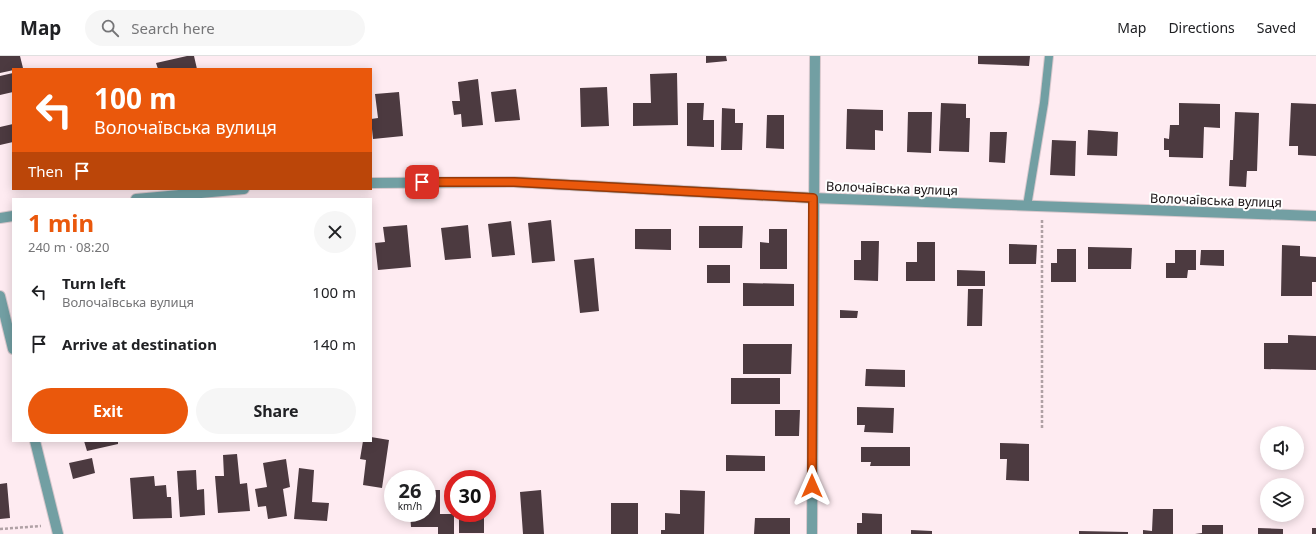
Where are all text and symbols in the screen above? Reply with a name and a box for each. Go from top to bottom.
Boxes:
search box [85,10,365,46]
text: Map [20,15,61,41]
icon: search [99,17,121,39]
text: Search here [131,18,215,38]
text: Map [1117,18,1146,37]
text: Directions [1168,18,1235,37]
text: Saved [1257,18,1296,37]
text: 100 m [94,79,177,117]
icon: left [28,84,80,136]
text: Волочаївська вулиця [94,115,277,139]
icon: arrive [71,160,93,182]
text: Then [28,161,63,181]
pin [405,165,439,199]
icon: arrive [411,171,433,193]
street label: Волочаївська вулиця [826,177,958,199]
street label: Волочаївська вулиця [1150,189,1282,211]
text: 1 min [28,206,94,239]
button: close [314,211,356,253]
text: 240 m · 08:20 [28,238,109,256]
text: Turn left [62,273,126,293]
icon: left [28,281,50,303]
text: 100 m [312,282,356,302]
text: Волочаївська вулиця [62,293,194,311]
icon: arrive [28,333,50,355]
text: Arrive at destination [62,334,217,354]
text: 140 m [312,334,356,354]
button: Exit [28,388,188,434]
button: Share [196,388,356,434]
map controls [1260,426,1304,522]
button: sound [1260,426,1304,470]
position arrow [791,465,833,507]
speed limit sign: 30 [444,470,496,522]
text: 26 [399,477,421,504]
button: layers [1260,478,1304,522]
text: km/h [398,499,422,513]

